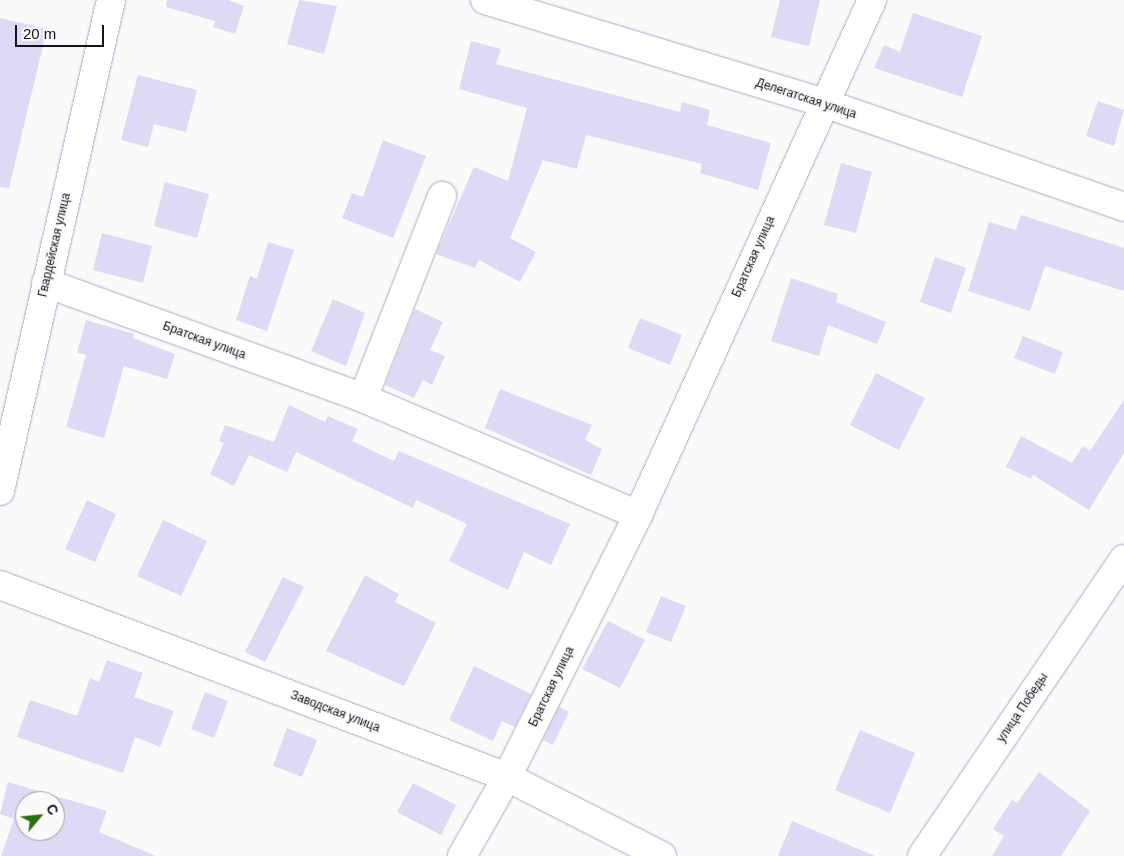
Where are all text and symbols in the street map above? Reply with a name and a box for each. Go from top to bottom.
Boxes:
scale bar [18,15,106,47]
text: 20 m [23,25,56,42]
street label: Делегатская улица [754,76,858,122]
street label: Гвардейская улица [36,191,74,299]
street label: Братская улица [730,214,778,300]
street label: Братская улица [161,319,247,363]
street label: Братская улица [526,645,578,729]
street label: улица Победы [995,671,1051,745]
street label: Заводская улица [288,688,382,736]
north arrow [15,791,65,841]
text: С [43,801,62,818]

